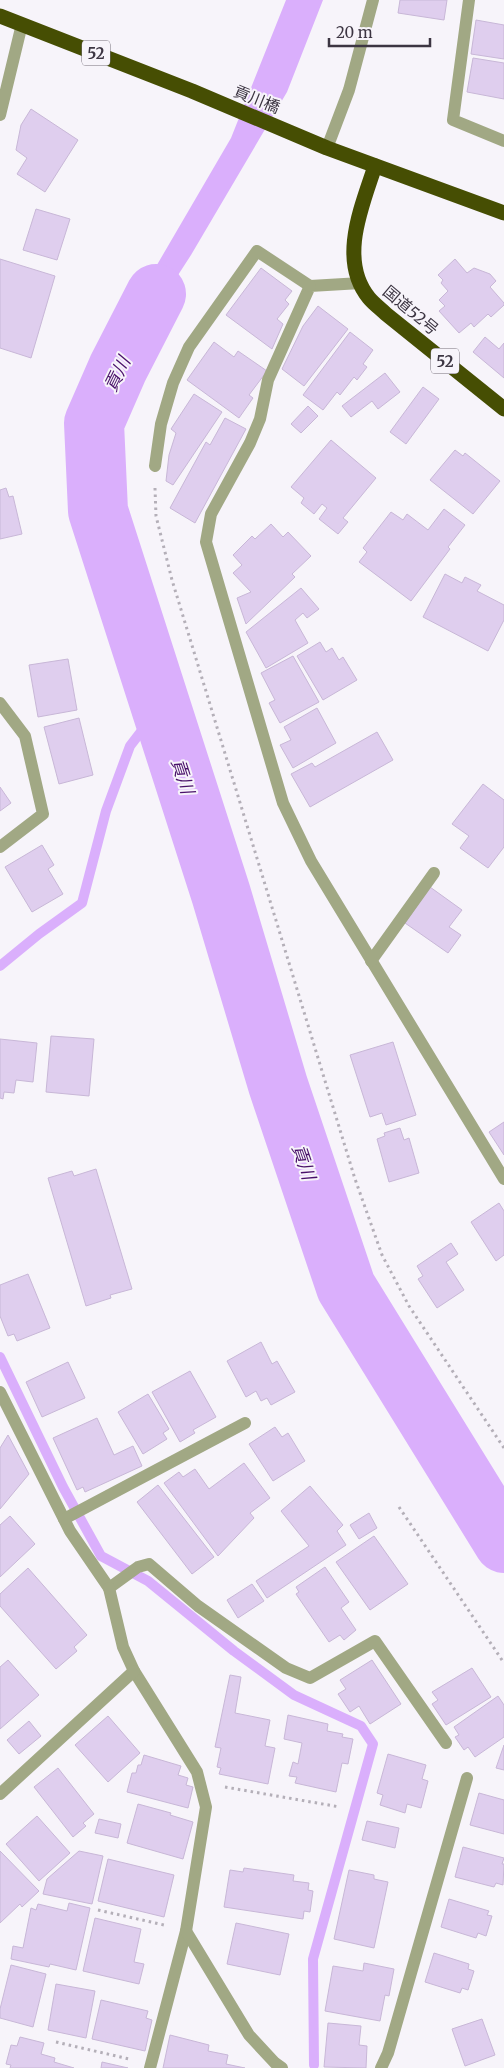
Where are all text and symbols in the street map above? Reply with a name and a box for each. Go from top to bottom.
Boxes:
scale bar [329,15,430,47]
text: 20 m [336,23,373,42]
road number: 52 [82,40,110,66]
street label: 貢川橋 [231,81,283,117]
street label: 国道52号 [379,281,443,339]
road number: 52 [431,348,459,374]
water label: 貢川 [99,351,136,395]
water label: 貢川 [167,755,200,799]
water label: 貢川 [287,1141,321,1185]

